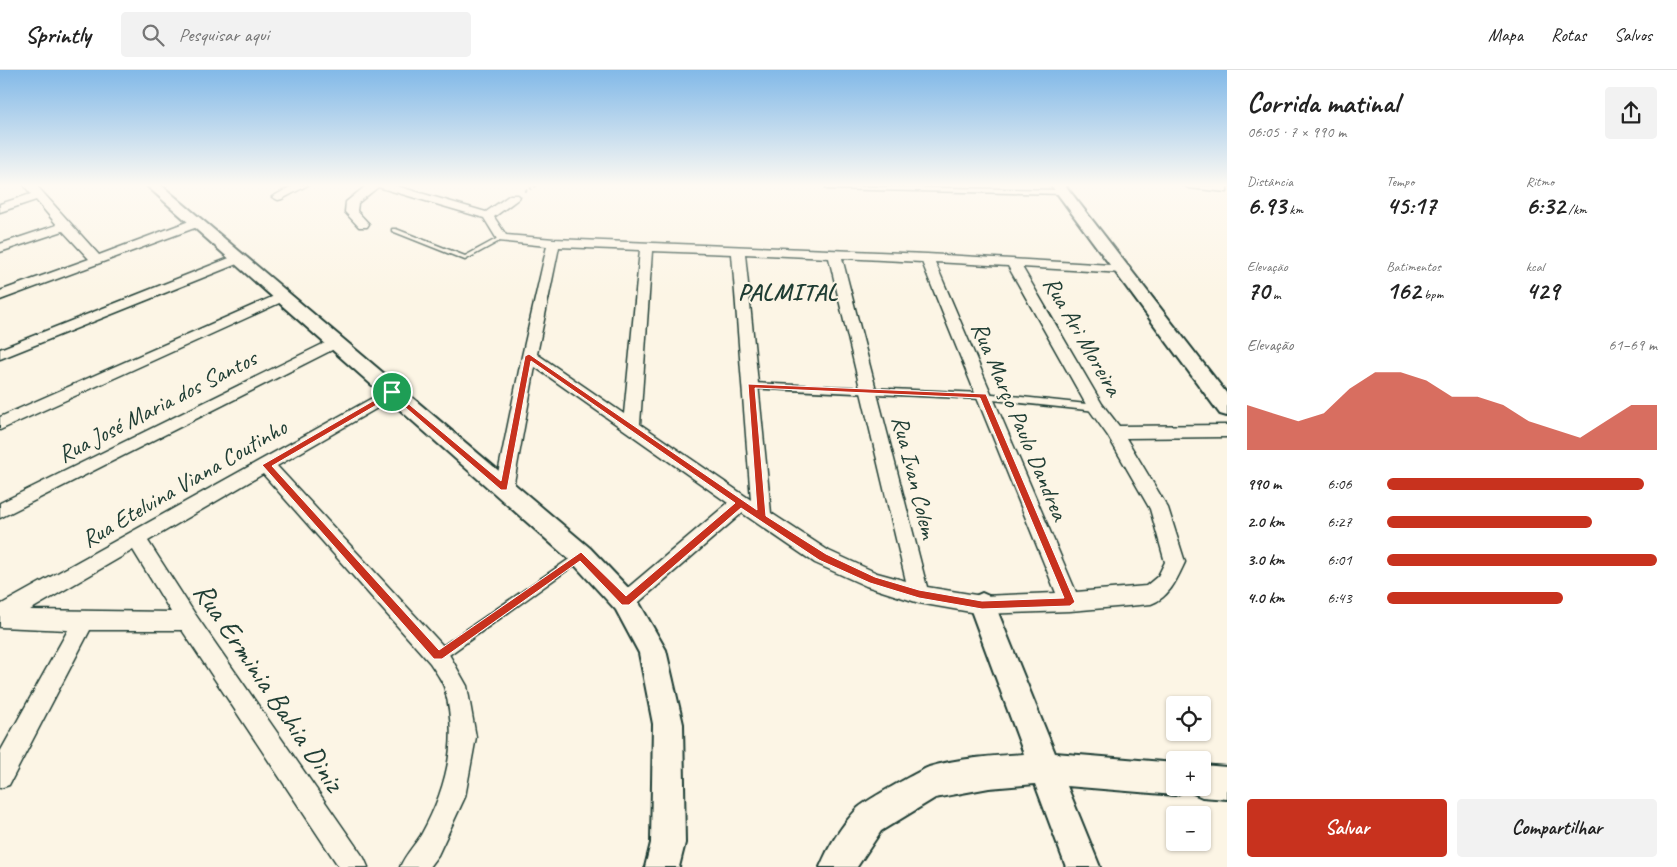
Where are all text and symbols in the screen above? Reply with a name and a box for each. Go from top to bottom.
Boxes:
search box [121,12,471,57]
text: Sprintly [25,20,91,50]
icon: search [139,21,167,49]
text: Pesquisar aqui [179,23,269,47]
text: Mapa [1488,24,1523,46]
text: Rotas [1551,24,1586,46]
text: Salvos [1614,24,1652,46]
text: Corrida matinal [1247,85,1399,120]
button: share [1605,87,1657,139]
text: 06:05 · 7 × 990 m [1247,122,1346,142]
text: Distância [1247,173,1293,190]
text: Tempo [1386,173,1414,190]
text: Ritmo [1526,173,1554,190]
text: 6.93 [1247,190,1286,222]
text: 45:17 [1386,190,1436,222]
text: 6:32 [1526,190,1565,222]
text: km [1286,201,1303,218]
text: /km [1565,201,1587,218]
text: Elevação [1247,258,1288,275]
text: Batimentos [1386,258,1441,275]
text: kcal [1526,258,1544,275]
street label: Rua Ari Moreira [1037,271,1130,402]
text: 70 [1247,275,1269,307]
text: 162 [1386,275,1421,307]
text: 429 [1526,275,1559,307]
district label: PALMITAL [738,277,839,307]
text: m [1269,286,1281,303]
text: bpm [1421,286,1443,303]
street label: Rua Março Paulo Dandrea [965,317,1076,526]
text: Elevação [1247,335,1293,355]
text: 61–69 m [1608,335,1657,355]
street label: Rua José Maria dos Santos [53,342,263,469]
pin [371,371,413,413]
icon: arrive [378,378,406,406]
street label: Rua Etelvina Viana Coutinho [76,411,293,554]
street label: Rua Ivan Colem [885,413,945,544]
text: 990 m [1247,474,1281,494]
text: 6:06 [1327,474,1352,494]
text: 2.0 km [1247,512,1284,532]
text: 6:27 [1327,512,1352,532]
text: 3.0 km [1247,550,1284,570]
text: 6:01 [1327,550,1352,570]
street label: Rua Erminia Bahia Diniz [185,575,354,800]
text: 4.0 km [1247,588,1284,608]
text: 6:43 [1327,588,1352,608]
map controls [1166,696,1211,851]
button: locate [1166,696,1211,741]
button: + [1166,751,1211,796]
button: Salvar [1247,799,1447,857]
button: Compartilhar [1457,799,1657,857]
button: − [1166,806,1211,851]

